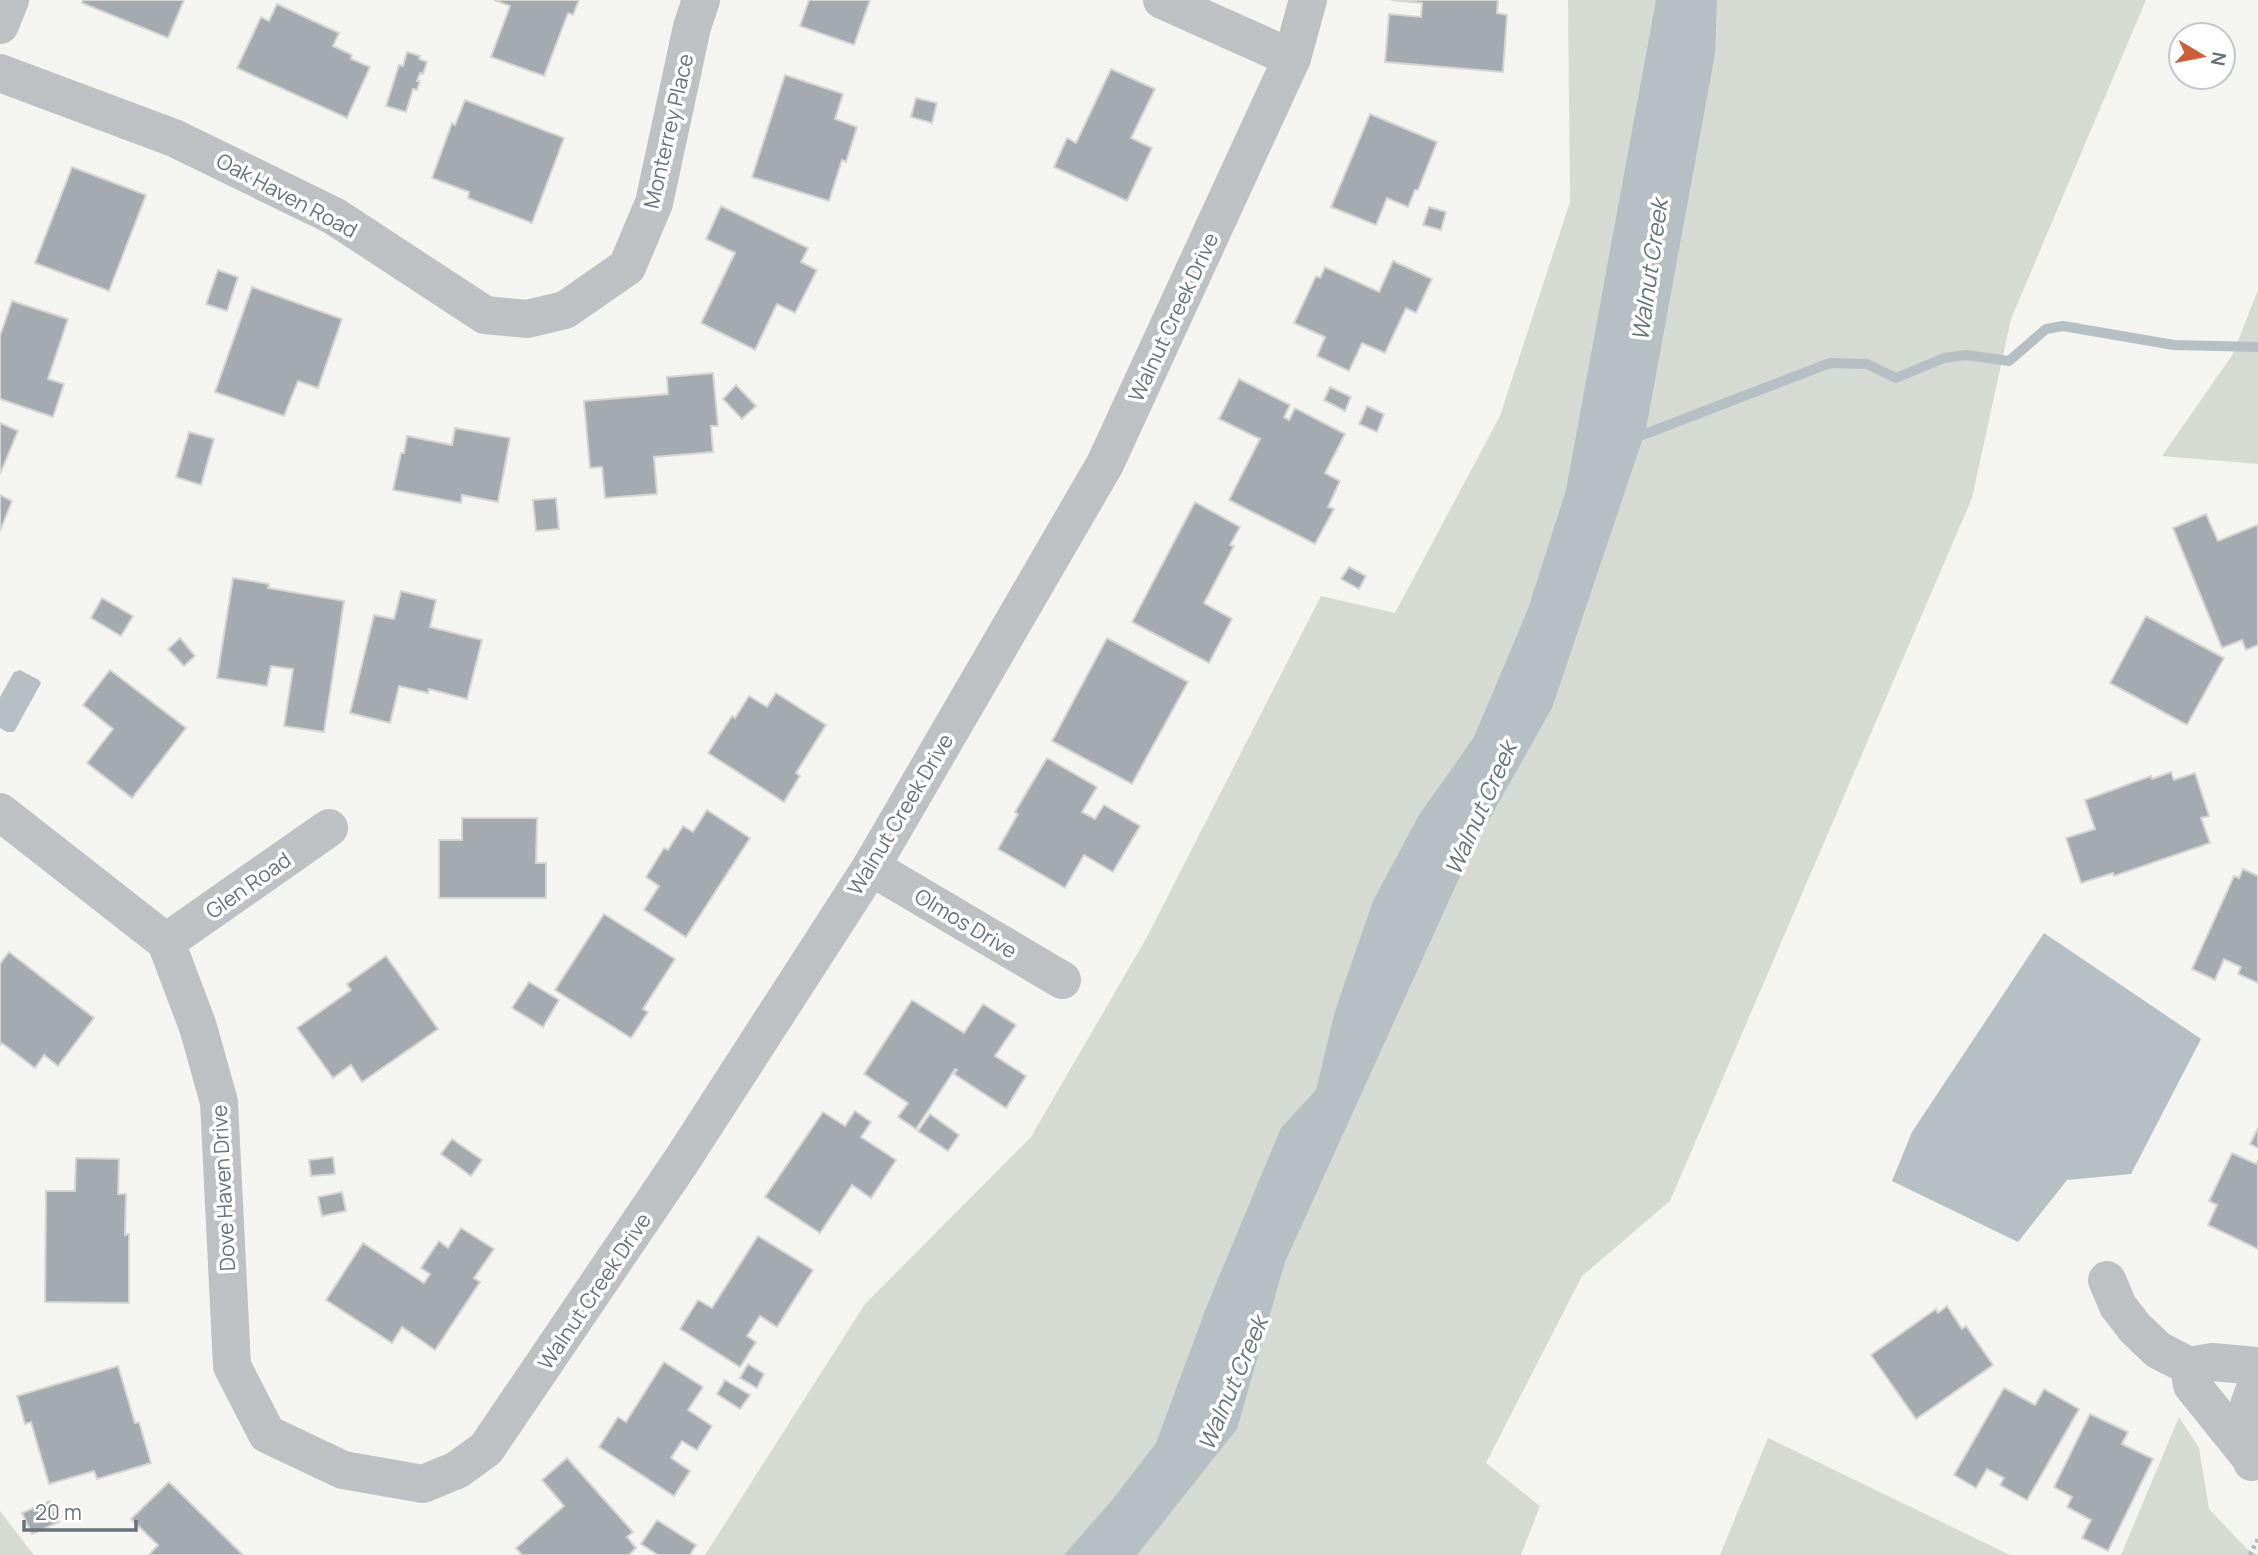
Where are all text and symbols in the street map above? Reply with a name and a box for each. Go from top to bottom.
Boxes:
north arrow [2167,21,2237,91]
text: N [2205,50,2233,68]
street label: Monterrey Place [637,51,699,211]
street label: Oak Haven Road [212,146,362,244]
water label: Walnut Creek [1623,194,1675,343]
street label: Walnut Creek Drive [1122,228,1224,406]
street label: Walnut Creek Drive [841,728,959,900]
water label: Walnut Creek [1436,733,1525,880]
street label: Glen Road [200,845,296,925]
street label: Olmos Drive [910,882,1022,964]
street label: Dove Haven Drive [205,1104,241,1272]
street label: Walnut Creek Drive [531,1207,657,1375]
water label: Walnut Creek [1189,1308,1276,1455]
scale bar [24,1488,136,1532]
text: 20 m [35,1498,82,1526]

